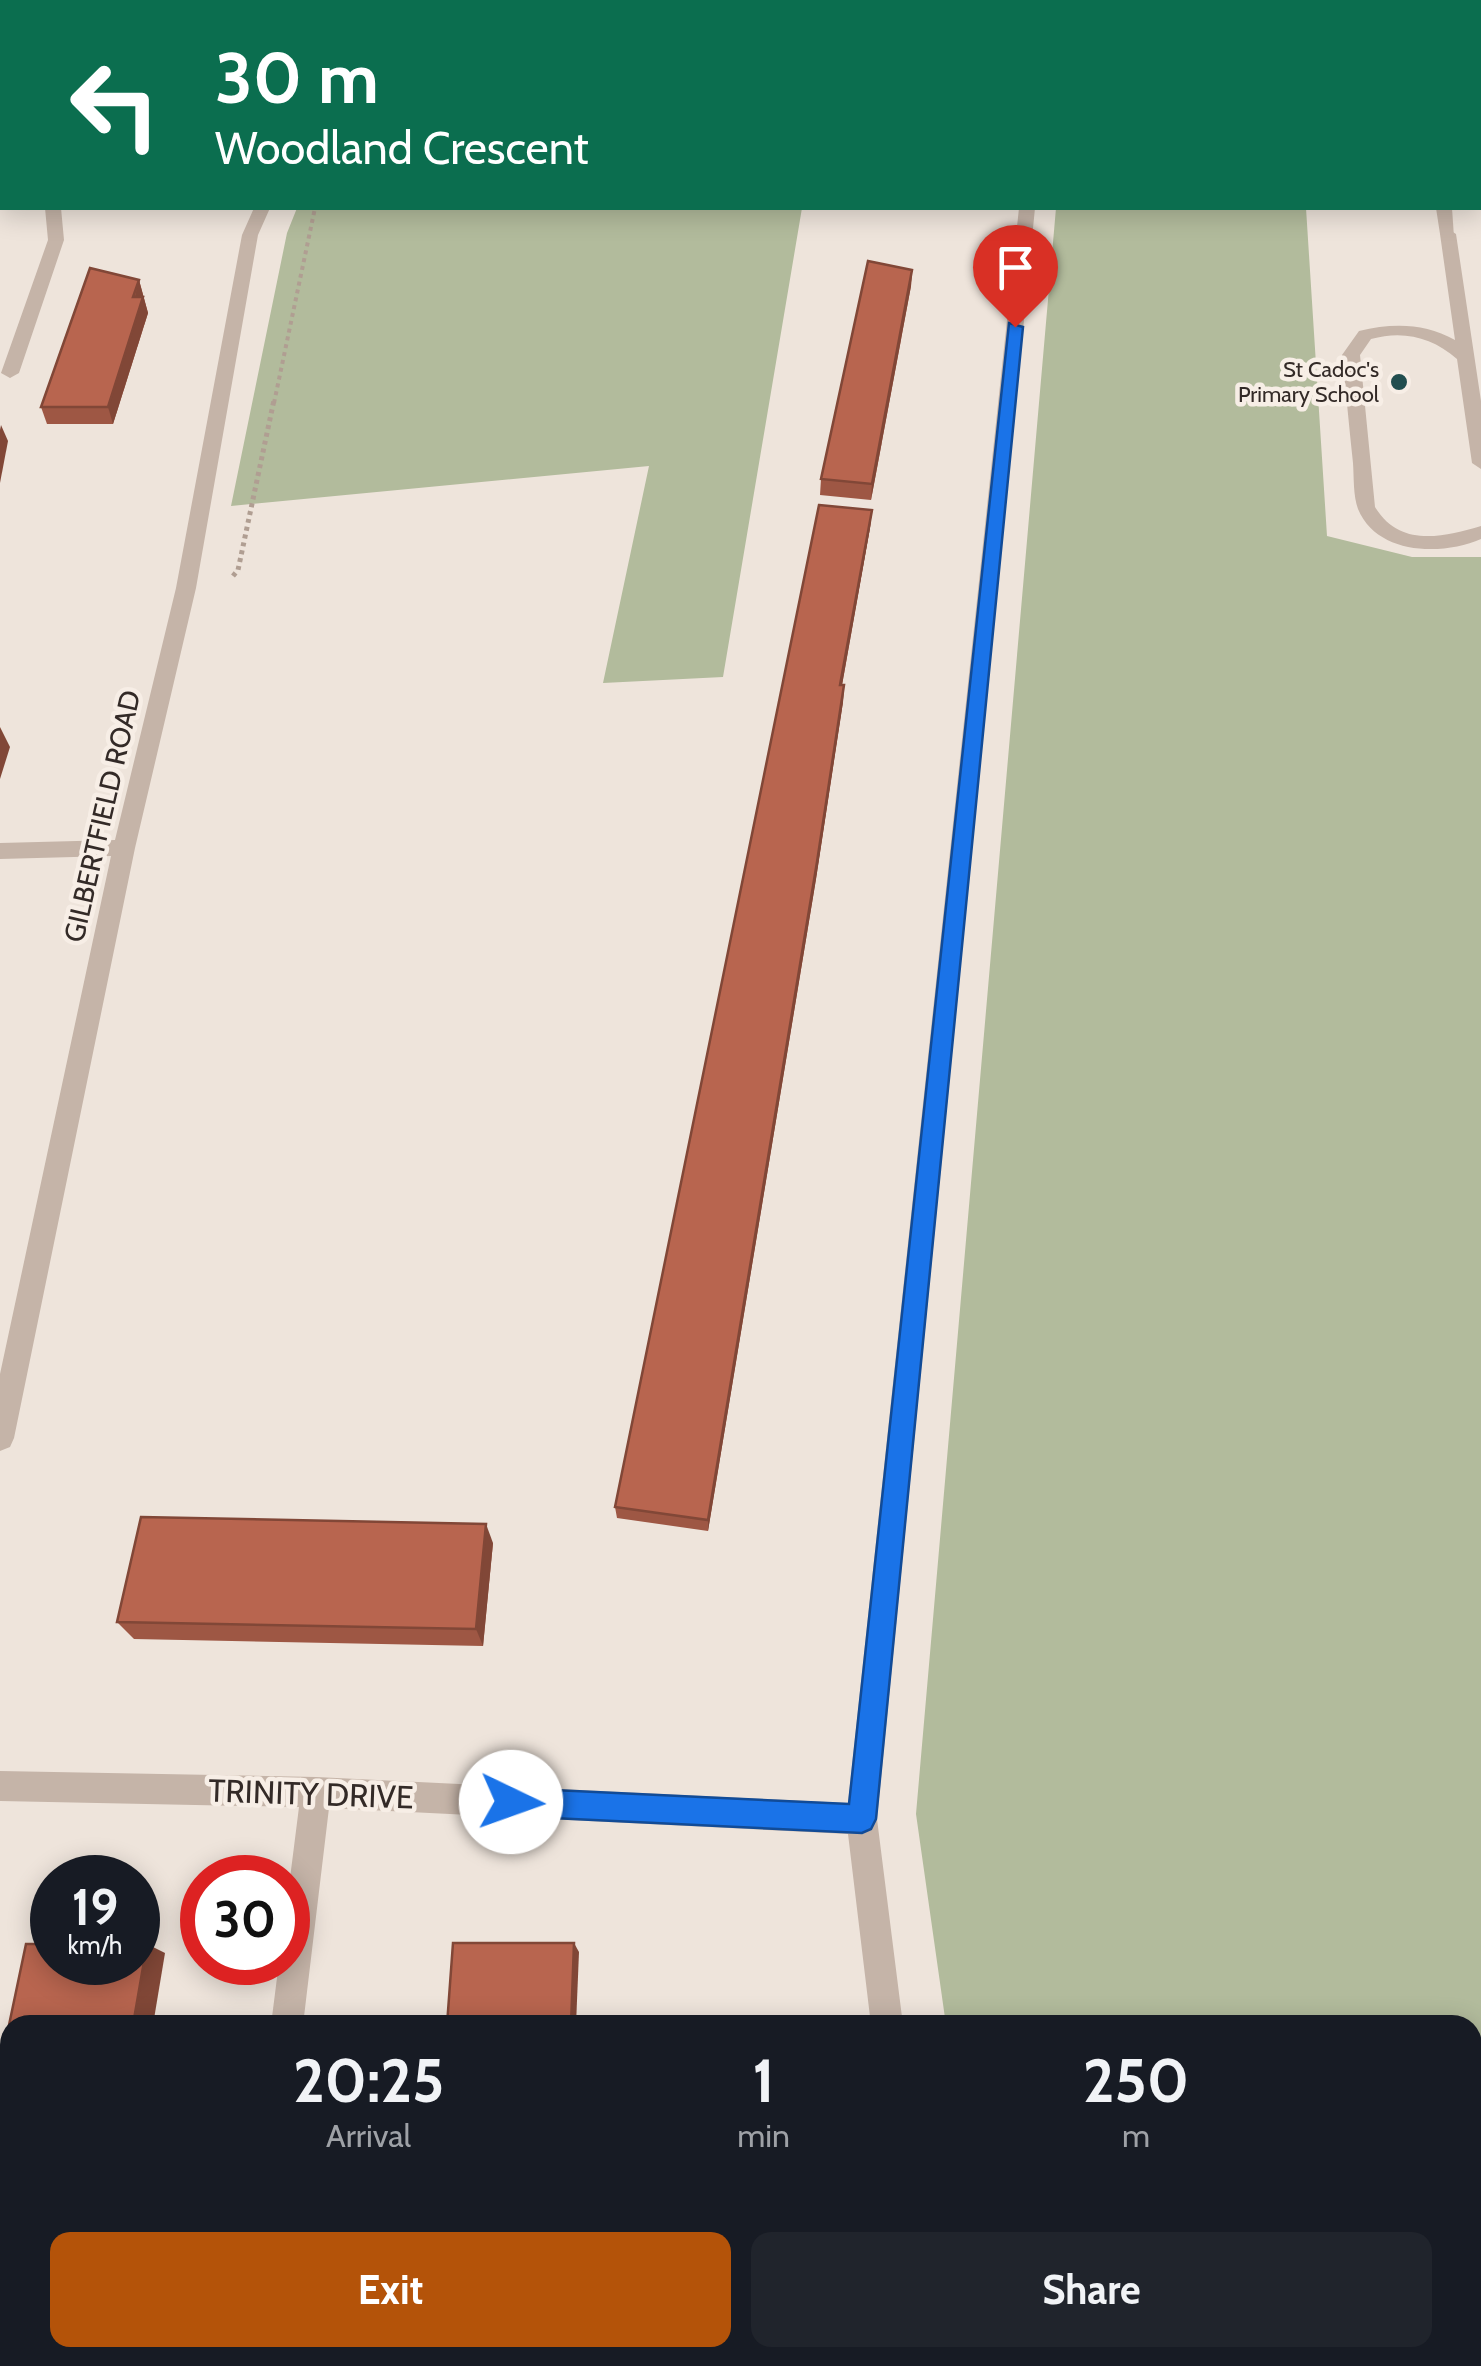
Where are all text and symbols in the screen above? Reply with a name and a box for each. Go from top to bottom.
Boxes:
text: 30 m [215,35,379,121]
icon: left [50,40,180,170]
text: Woodland Crescent [215,121,589,175]
pin [973,225,1058,328]
icon: arrive [988,240,1043,295]
place label: St Cadoc's Primary School [1238,356,1380,408]
marker: St Cadoc's Primary School [1388,371,1410,393]
street label: GILBERTFIELD ROAD [56,687,148,945]
position arrow [459,1750,563,1854]
street label: TRINITY DRIVE [208,1770,414,1817]
speed limit sign: 30 [180,1855,310,1985]
text: 19 [72,1877,118,1938]
text: km/h [68,1930,122,1960]
text: 20:25 [293,2044,444,2117]
text: 1 [752,2044,775,2117]
text: 250 [1083,2044,1189,2117]
text: Arrival [326,2116,411,2155]
text: min [737,2116,790,2155]
text: m [1122,2116,1150,2155]
button: Exit [50,2232,731,2347]
button: Share [751,2232,1432,2347]

